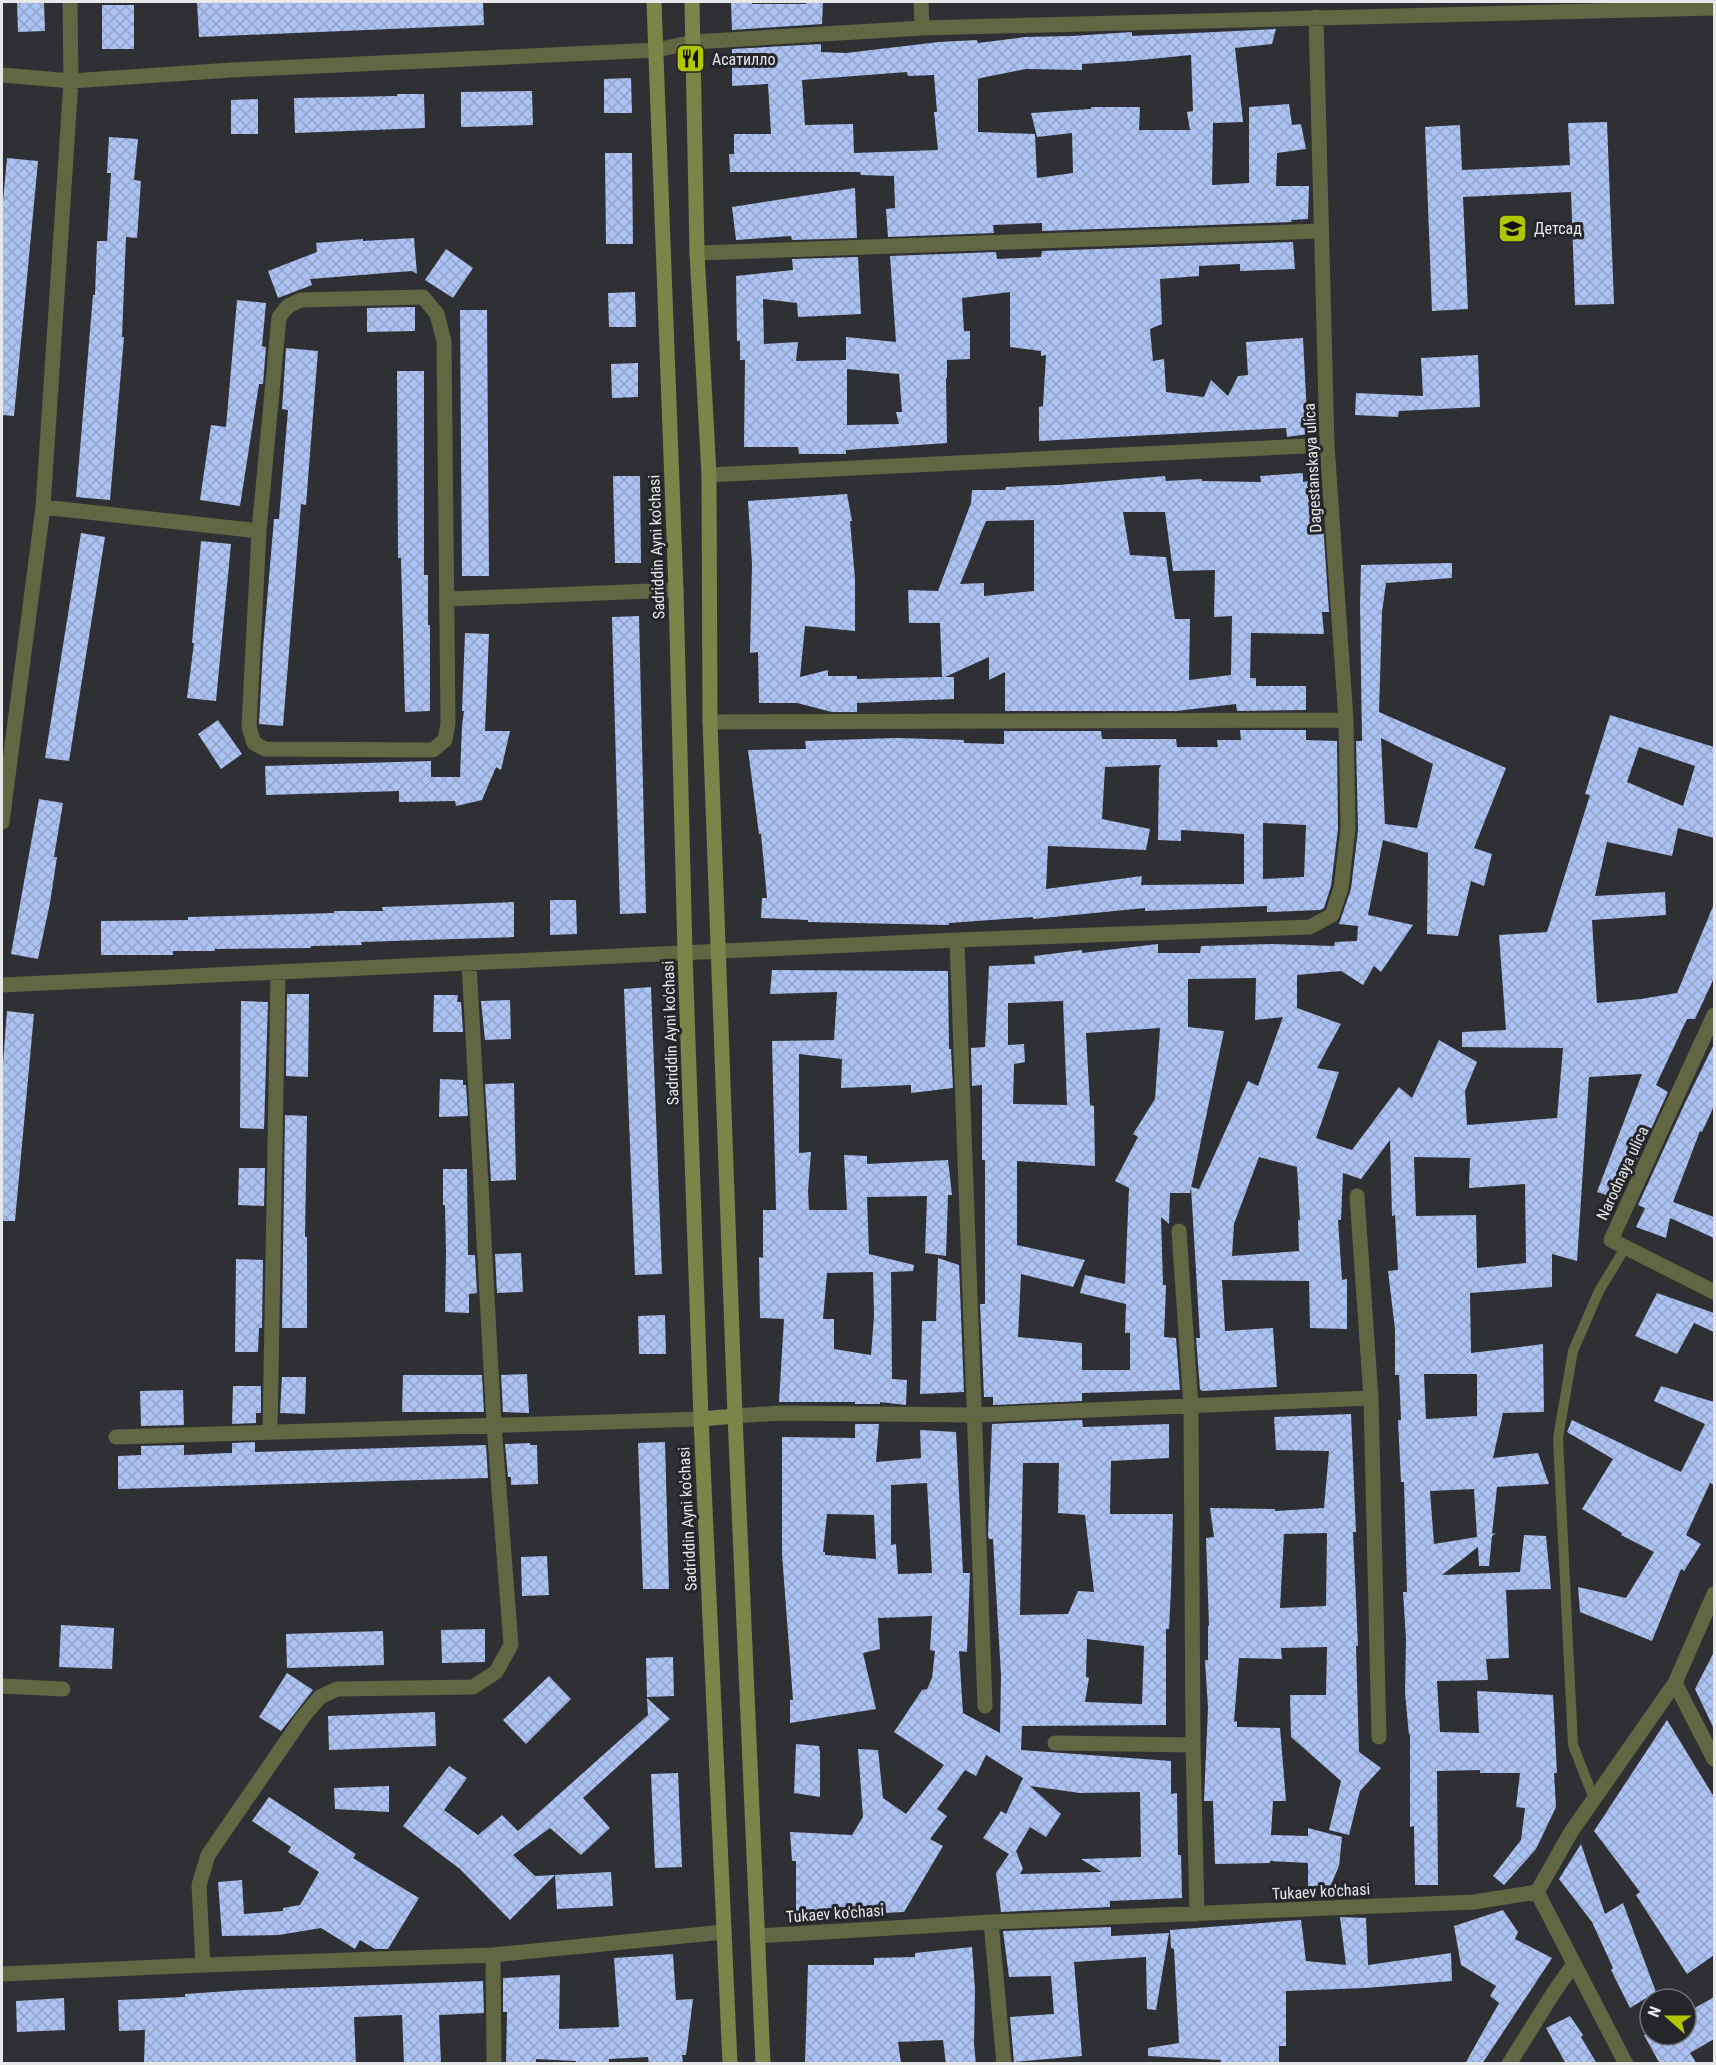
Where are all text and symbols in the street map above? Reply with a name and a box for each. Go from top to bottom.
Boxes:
restaurant icon: Асатилло [675,43,707,75]
place label: Асатилло [712,50,775,69]
school or university icon: Детсад [1497,212,1529,244]
place label: Детсад [1534,219,1582,238]
street label: Dagestanskaya ulica [1300,403,1325,533]
street label: Sadriddin Ayni ko'chasi [644,475,669,619]
street label: Sadriddin Ayni ko'chasi [658,961,683,1105]
street label: Narodnaya ulica [1592,1123,1653,1223]
street label: Sadriddin Ayni ko'chasi [674,1446,701,1592]
street label: Tukaev ko'chasi [1271,1879,1371,1904]
street label: Tukaev ko'chasi [785,1901,885,1926]
north arrow [1638,1987,1698,2047]
text: N [1644,2004,1665,2020]

